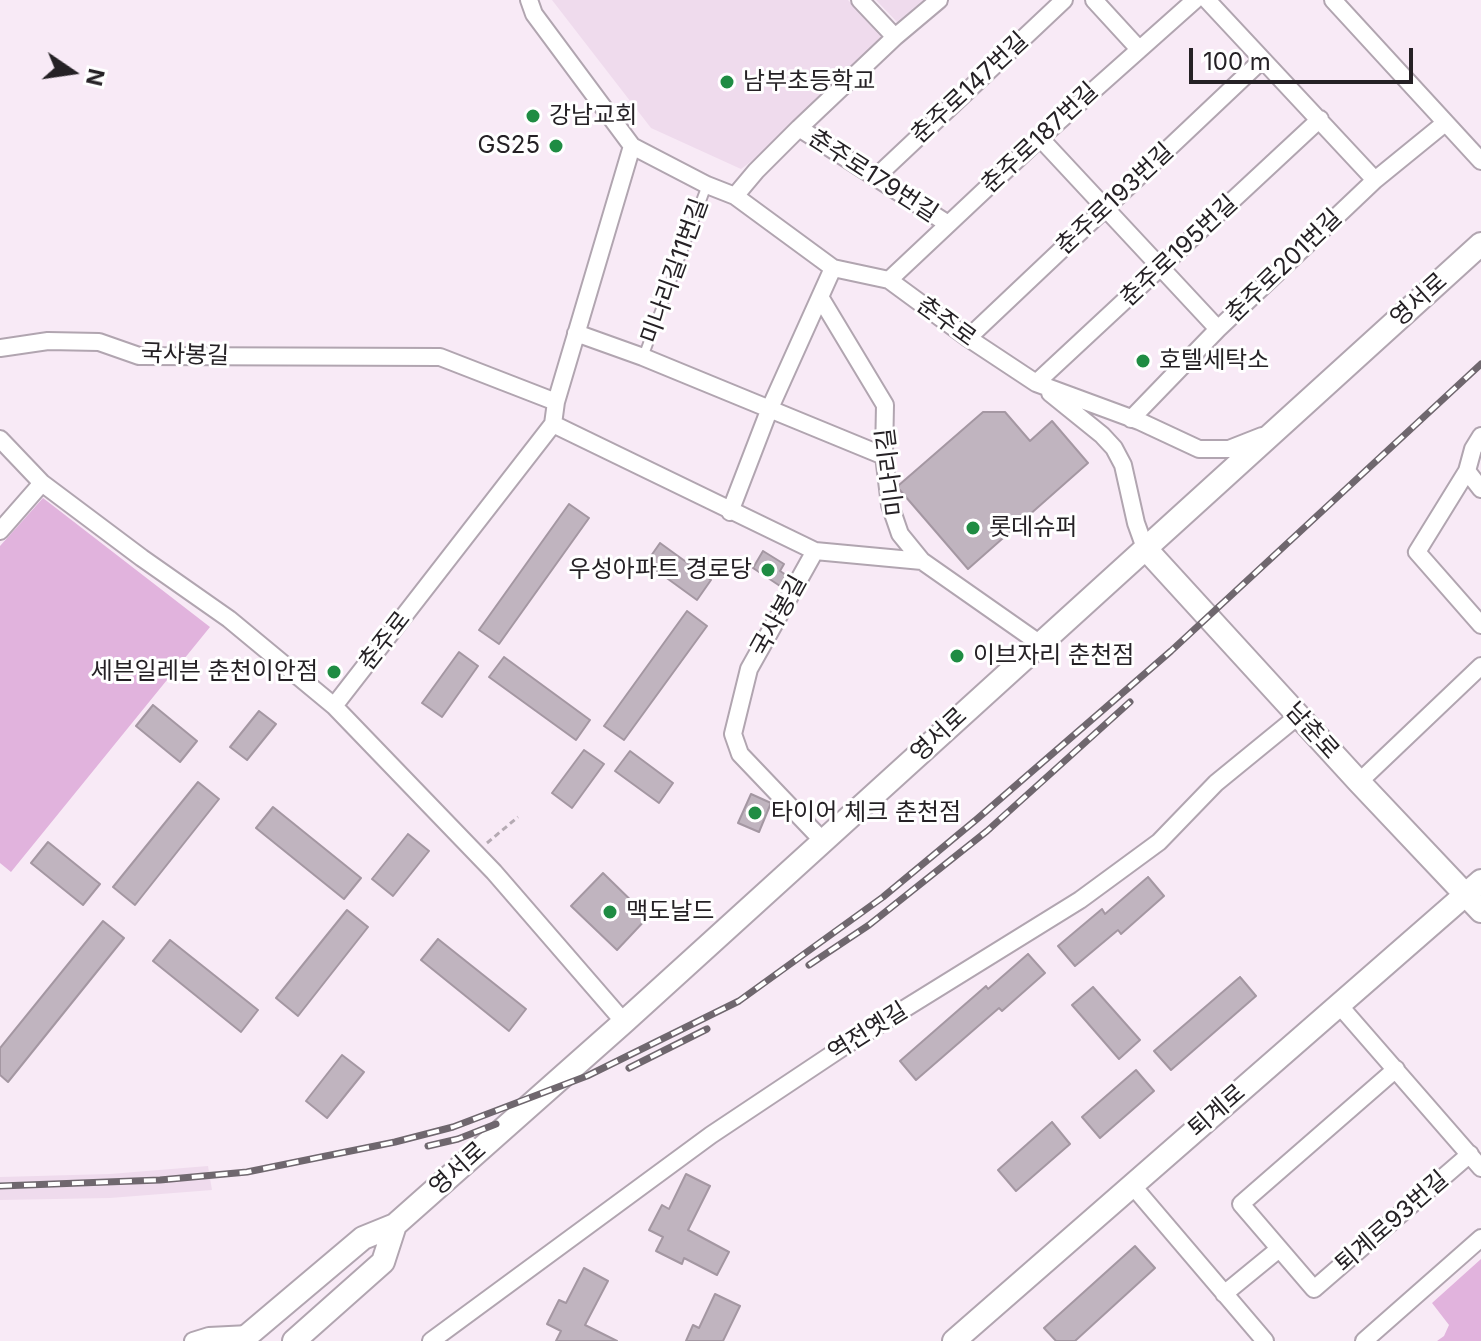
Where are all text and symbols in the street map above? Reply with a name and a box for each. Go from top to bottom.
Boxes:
street label: 춘주로147번길 [906,27,1034,149]
north arrow [32,32,112,112]
scale bar [1193,32,1417,82]
text: 100 m [1203,47,1271,76]
text: N [81,66,110,88]
place label: 남부초등학교 [743,68,875,96]
marker: 남부초등학교 [718,73,736,91]
street label: 춘주로187번길 [976,77,1104,199]
place label: 강남교회 [549,102,637,130]
marker: 강남교회 [524,107,542,125]
street label: 춘주로179번길 [803,124,943,228]
place label: GS25 [477,132,540,160]
marker: GS25 [547,137,565,155]
street label: 춘주로193번길 [1050,137,1180,261]
street label: 춘주로195번길 [1114,189,1244,313]
street label: 미나리길11번길 [635,195,715,347]
street label: 춘주로201번길 [1220,204,1348,328]
street label: 영서로 [1385,267,1453,333]
street label: 춘주로 [911,291,981,353]
street label: 국사봉길 [140,339,230,371]
place label: 호텔세탁소 [1159,347,1269,375]
marker: 호텔세탁소 [1134,352,1152,370]
street label: 미나리길 [871,426,911,518]
place label: 롯데슈퍼 [989,514,1077,542]
marker: 롯데슈퍼 [964,519,982,537]
place label: 우성아파트 경로당 [569,556,752,584]
marker: 우성아파트 경로당 [759,561,777,579]
street label: 국사봉길 [745,570,813,662]
street label: 춘주로 [353,606,417,676]
place label: 이브자리 춘천점 [973,642,1134,670]
marker: 이브자리 춘천점 [948,647,966,665]
place label: 세븐일레븐 춘천이안점 [90,658,318,686]
marker: 세븐일레븐 춘천이안점 [325,663,343,681]
street label: 남춘로 [1279,697,1345,765]
street label: 영서로 [905,702,973,768]
place label: 타이어 체크 춘천점 [771,799,961,827]
marker: 타이어 체크 춘천점 [746,804,764,822]
place label: 맥도날드 [626,898,714,926]
marker: 맥도날드 [601,903,619,921]
street label: 역전옛길 [823,996,913,1068]
street label: 퇴계로 [1183,1078,1251,1144]
street label: 영서로 [424,1136,492,1202]
street label: 퇴계로93번길 [1330,1165,1454,1279]

